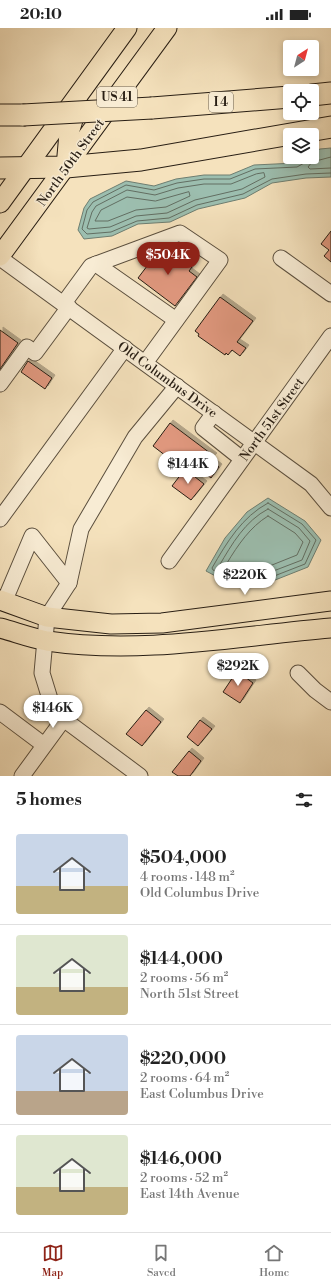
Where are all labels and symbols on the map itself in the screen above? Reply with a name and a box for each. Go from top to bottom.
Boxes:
north arrow [283,40,319,76]
road number: US 41 [97,87,137,107]
road number: I 4 [209,92,233,112]
street label: North 50th Street [34,115,108,209]
pin: $504K [140,242,196,276]
street label: Old Columbus Drive [114,338,221,422]
street label: North 51st Street [236,374,308,464]
pin: $144K [160,451,216,485]
pin: $220K [217,562,273,596]
pin: $292K [210,653,266,687]
pin: $146K [25,695,81,729]

